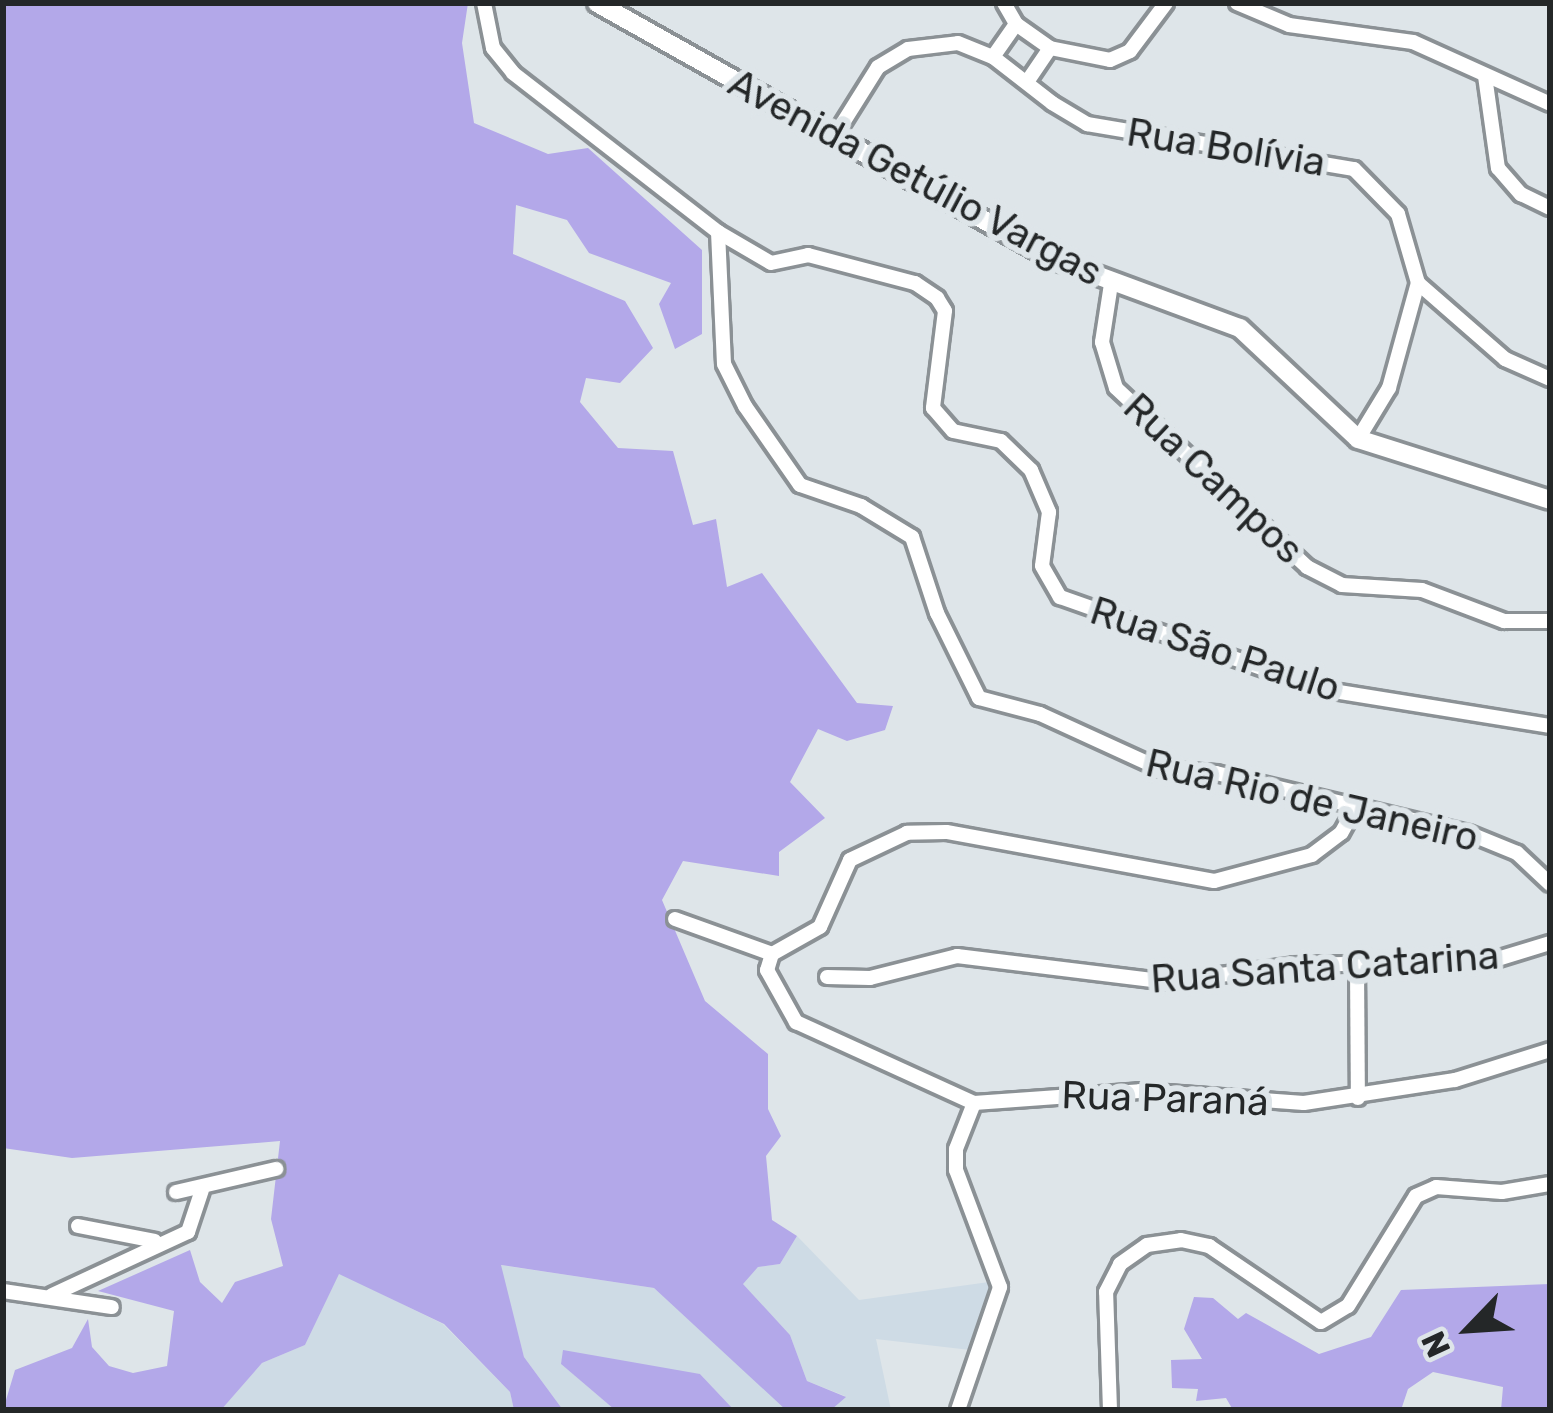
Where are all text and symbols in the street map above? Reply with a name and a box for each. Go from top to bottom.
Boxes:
street label: Avenida Getúlio Vargas [720,59,1110,297]
street label: Rua Bolívia [1124,109,1328,187]
street label: Rua Campos [1114,384,1312,574]
street label: Rua São Paulo [1084,588,1346,712]
street label: Rua Rio de Janeiro [1141,740,1483,862]
street label: Rua Santa Catarina [1149,932,1501,1004]
street label: Rua Paraná [1061,1072,1269,1126]
north arrow [1409,1269,1529,1389]
text: N [1413,1325,1459,1363]

